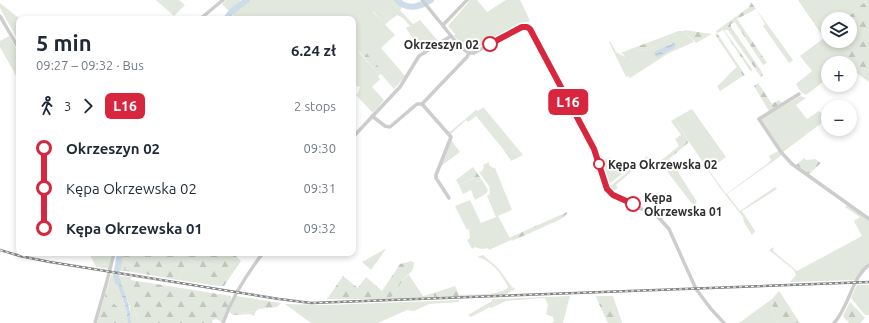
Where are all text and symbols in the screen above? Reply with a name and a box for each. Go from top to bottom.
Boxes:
map controls [821,12,857,136]
button: layers [821,12,857,48]
text: 5 min [36,30,92,55]
marker: Okrzeszyn 02 [482,36,498,52]
place label: Okrzeszyn 02 [404,38,479,51]
text: 6.24 zł [291,42,336,59]
button: + [821,56,857,92]
text: 09:27 – 09:32 · Bus [36,58,144,72]
line badge: L16 [545,89,591,115]
text: L16 [556,94,580,110]
icon: walk [36,95,58,117]
icon: forward [77,95,99,117]
text: L16 [113,98,137,114]
text: 3 [64,99,71,113]
text: 2 stops [294,99,336,113]
button: − [821,100,857,136]
text: Okrzeszyn 02 [66,140,160,157]
text: 09:30 [303,141,336,155]
marker: Kępa Okrzewska 02 [593,158,605,170]
place label: Kępa Okrzewska 02 [608,158,718,172]
text: Kępa Okrzewska 02 [66,180,197,197]
text: 09:31 [303,181,336,195]
place label: Kępa Okrzewska 01 [644,191,722,218]
marker: Kępa Okrzewska 01 [625,196,641,212]
text: Kępa Okrzewska 01 [66,220,203,237]
text: 09:32 [303,221,336,235]

